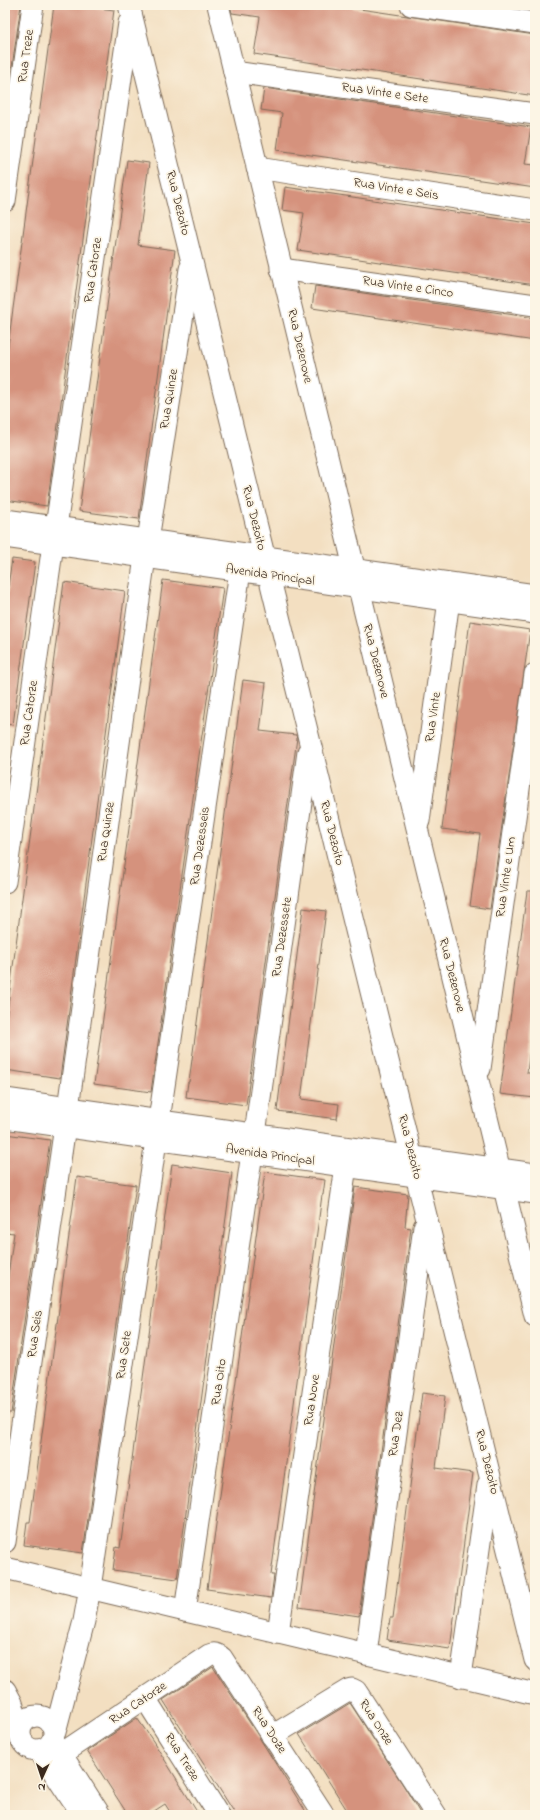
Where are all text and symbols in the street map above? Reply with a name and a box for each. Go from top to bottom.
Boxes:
street label: Rua Treze [13,28,39,84]
street label: Rua Vinte e Sete [340,78,430,109]
street label: Rua Dezoito [161,169,195,237]
street label: Rua Vinte e Seis [352,173,440,205]
street label: Rua Catorze [79,236,107,304]
street label: Rua Vinte e Cinco [361,271,455,303]
street label: Rua Dezenove [282,307,318,385]
street label: Rua Quinze [155,367,183,430]
street label: Rua Dezoito [237,484,271,552]
street label: Avenida Principal [224,559,316,591]
street label: Rua Dezenove [358,622,394,700]
street label: Rua Catorze [15,679,43,747]
street label: Rua Vinte [420,690,446,743]
street label: Rua Dezoito [315,799,349,867]
street label: Rua Quinze [92,800,120,863]
street label: Rua Dezesseis [185,805,215,887]
street label: Rua Vinte e Um [491,835,521,919]
street label: Rua Dezessete [267,896,297,978]
street label: Rua Dezenove [434,936,470,1014]
street label: Rua Dezoito [393,1113,427,1181]
street label: Avenida Principal [224,1139,316,1171]
street label: Rua Seis [22,1309,48,1359]
street label: Rua Sete [111,1329,137,1381]
street label: Rua Oito [206,1357,232,1407]
street label: Rua Nove [299,1373,325,1427]
street label: Rua Dez [383,1410,409,1458]
street label: Rua Dezoito [470,1428,504,1496]
street label: Rua Catorze [106,1677,171,1729]
street label: Rua Onze [354,1695,398,1749]
street label: Rua Doze [247,1703,291,1757]
street label: Rua Treze [160,1729,204,1785]
north arrow [22,1758,62,1798]
text: N [37,1779,46,1795]

